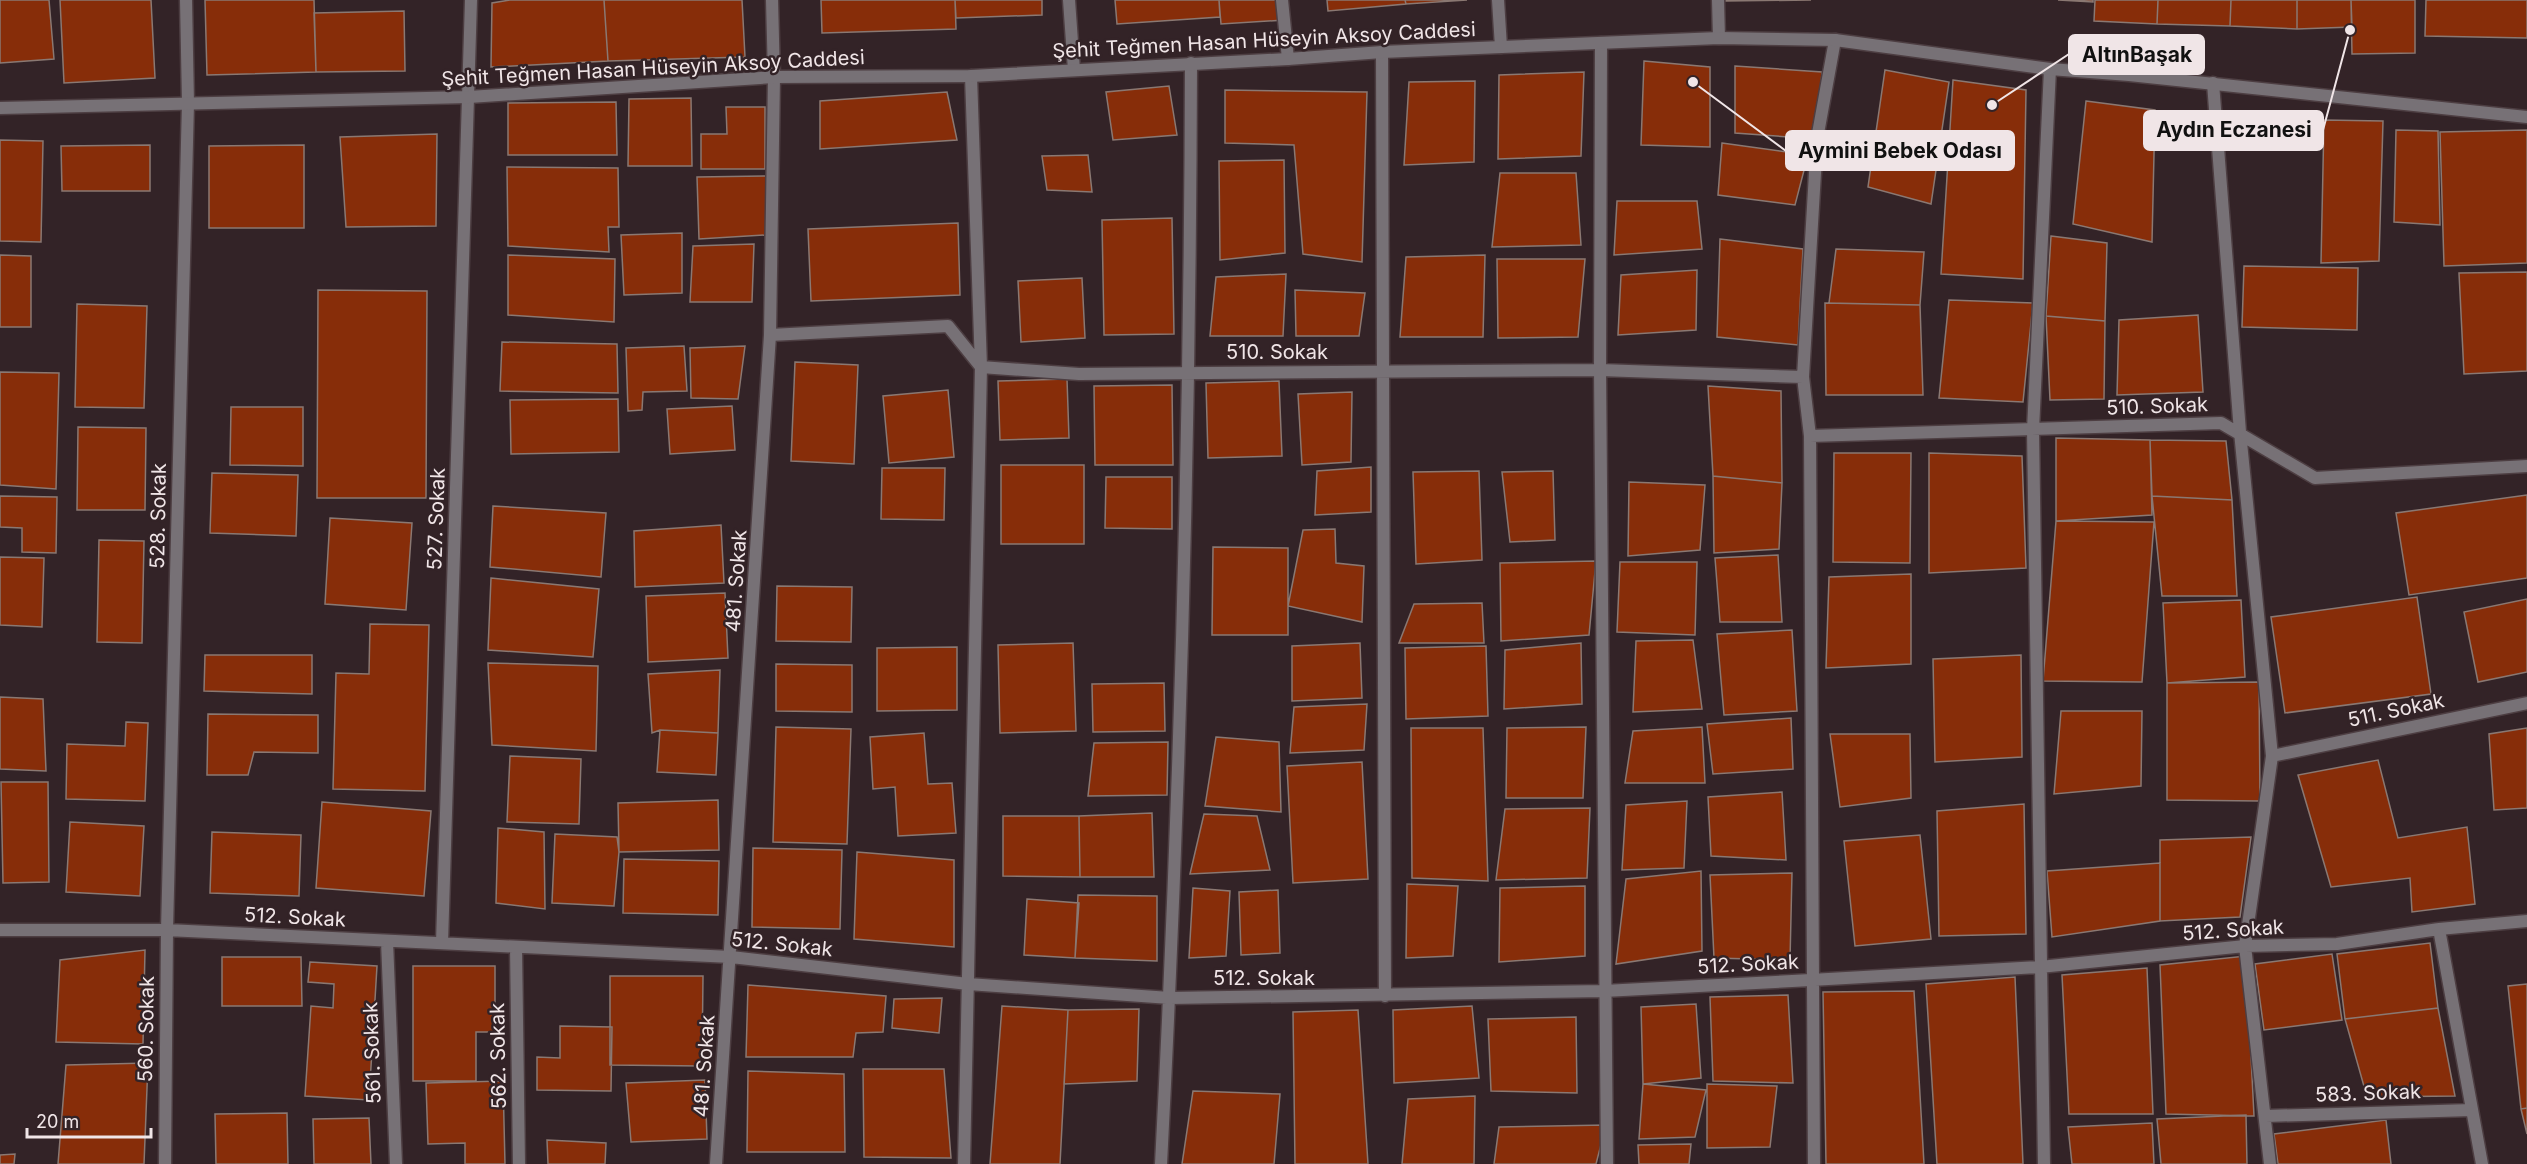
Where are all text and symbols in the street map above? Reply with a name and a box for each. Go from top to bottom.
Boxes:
street label: Şehit Teğmen Hasan Hüseyin Aksoy Caddesi [1052,17,1476,63]
callout: AltınBaşak [2069,35,2204,74]
text: AltınBaşak [2082,42,2193,67]
street label: Şehit Teğmen Hasan Hüseyin Aksoy Caddesi [441,45,865,91]
callout: Aydın Eczanesi [2144,111,2323,150]
text: Aydın Eczanesi [2156,117,2312,142]
callout: Aymini Bebek Odası [1786,131,2014,170]
text: Aymini Bebek Odası [1798,138,2002,163]
street label: 510. Sokak [1226,340,1328,364]
street label: 510. Sokak [2106,392,2208,420]
street label: 528. Sokak [145,463,171,569]
street label: 527. Sokak [422,467,450,571]
street label: 481. Sokak [720,529,752,633]
street label: 511. Sokak [2346,688,2446,732]
street label: 512. Sokak [243,902,347,932]
street label: 512. Sokak [2181,914,2285,946]
street label: 512. Sokak [730,927,834,961]
street label: 512. Sokak [1696,949,1800,979]
street label: 512. Sokak [1213,966,1315,990]
street label: 560. Sokak [133,976,159,1082]
street label: 561. Sokak [358,1002,386,1104]
street label: 562. Sokak [485,1003,511,1109]
street label: 481. Sokak [688,1014,720,1118]
street label: 583. Sokak [2315,1079,2421,1107]
scale bar [27,1101,152,1139]
text: 20 m [36,1111,79,1132]

